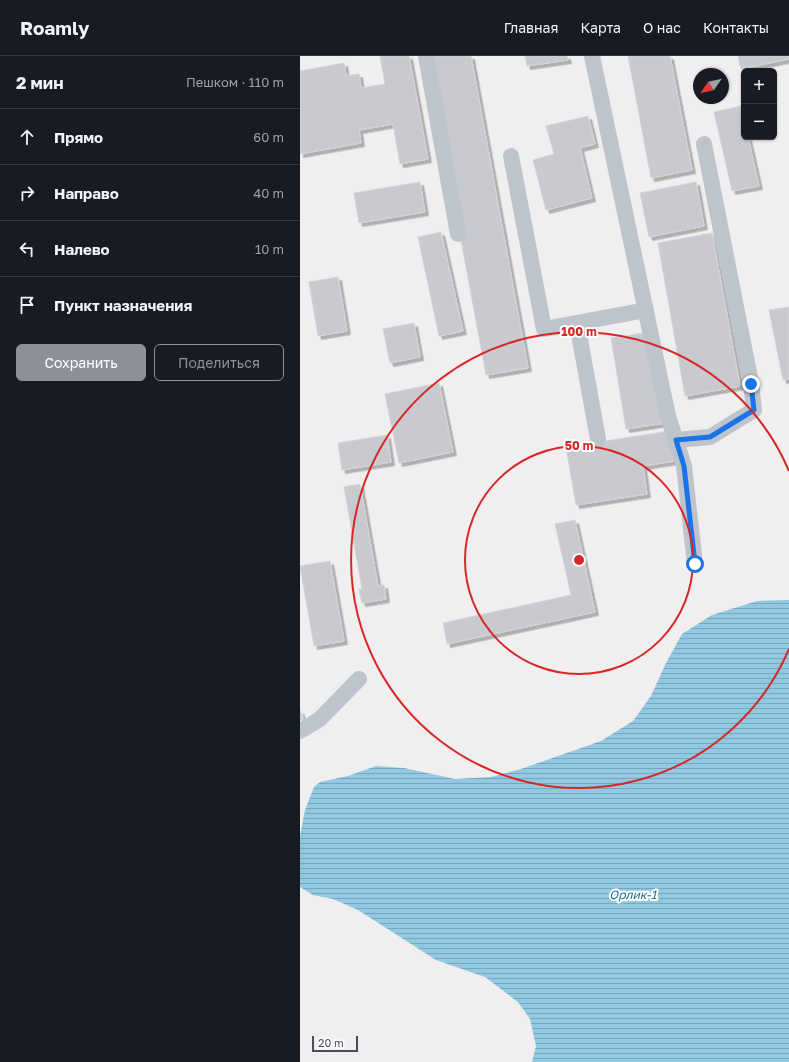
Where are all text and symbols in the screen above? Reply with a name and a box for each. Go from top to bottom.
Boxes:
text: Roamly [20,16,89,39]
text: Главная [504,19,558,36]
text: Карта [580,19,621,36]
text: О нас [643,19,681,36]
text: Контакты [703,19,769,36]
north arrow [693,68,729,104]
map controls [741,68,777,140]
button: + [741,68,777,104]
text: 2 мин [16,72,64,93]
text: Пешком · 110 m [186,74,284,90]
button: − [741,104,777,140]
icon: ahead [16,126,38,148]
text: Прямо [54,128,103,146]
text: 60 m [253,129,284,145]
icon: right [16,182,38,204]
text: Направо [54,184,119,202]
text: 40 m [253,185,284,201]
icon: left [16,238,38,260]
text: Налево [54,240,110,258]
text: 10 m [255,241,284,257]
icon: arrive [16,294,38,316]
text: Пункт назначения [54,296,192,314]
text: 100 m [561,324,597,339]
button: Сохранить [16,344,146,381]
button: Поделиться [154,344,284,381]
route end [742,375,760,393]
text: 50 m [565,438,593,453]
centre of rings [572,553,586,567]
route start [686,555,704,573]
water label: Орлик-1 [609,887,657,902]
scale bar [312,1034,358,1053]
text: 20 m [318,1036,344,1049]

